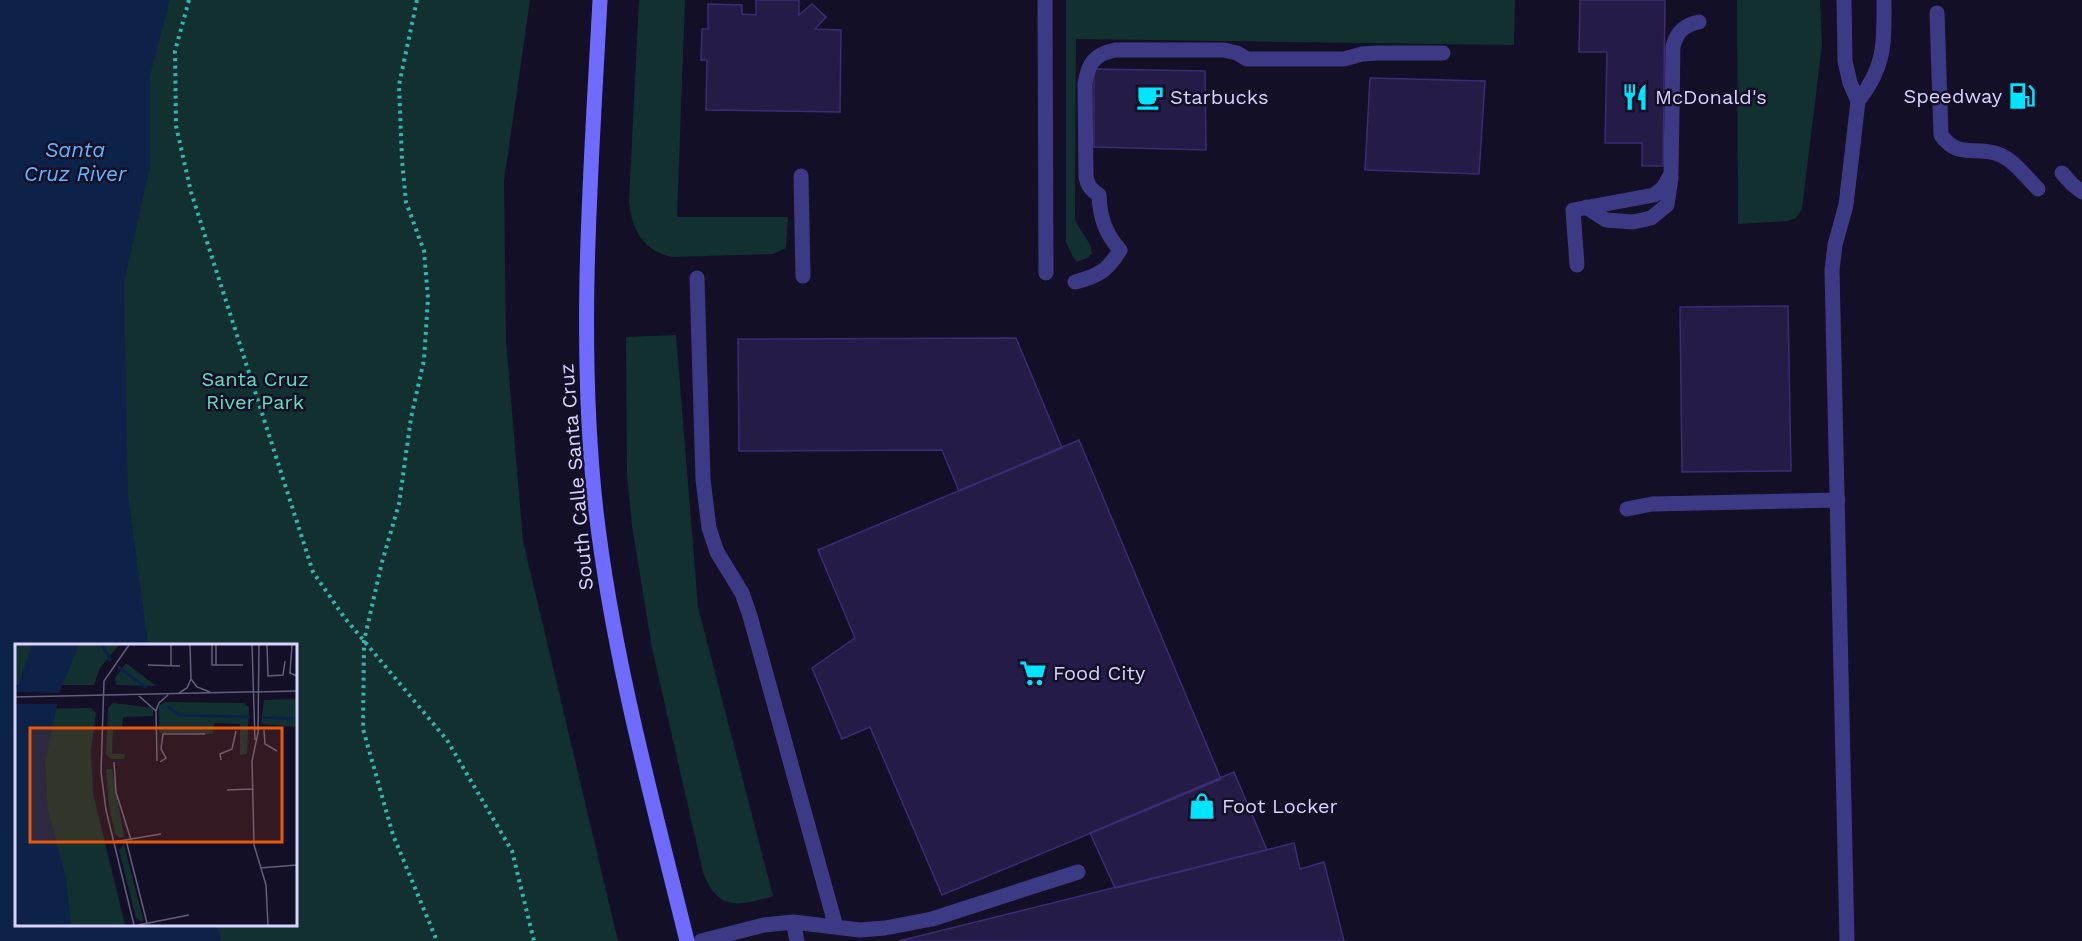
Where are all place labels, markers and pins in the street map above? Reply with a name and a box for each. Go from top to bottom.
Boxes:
fuel station icon: Speedway [2007,81,2037,111]
cafe icon: Starbucks [1135,82,1165,112]
restaurant icon: McDonald's [1620,82,1650,112]
place label: Speedway [1904,84,2003,108]
place label: Starbucks [1170,85,1268,109]
place label: McDonald's [1655,85,1767,109]
supermarket icon: Food City [1018,658,1048,688]
place label: Food City [1053,661,1146,685]
shop icon: Foot Locker [1187,791,1217,821]
place label: Foot Locker [1222,794,1338,818]

